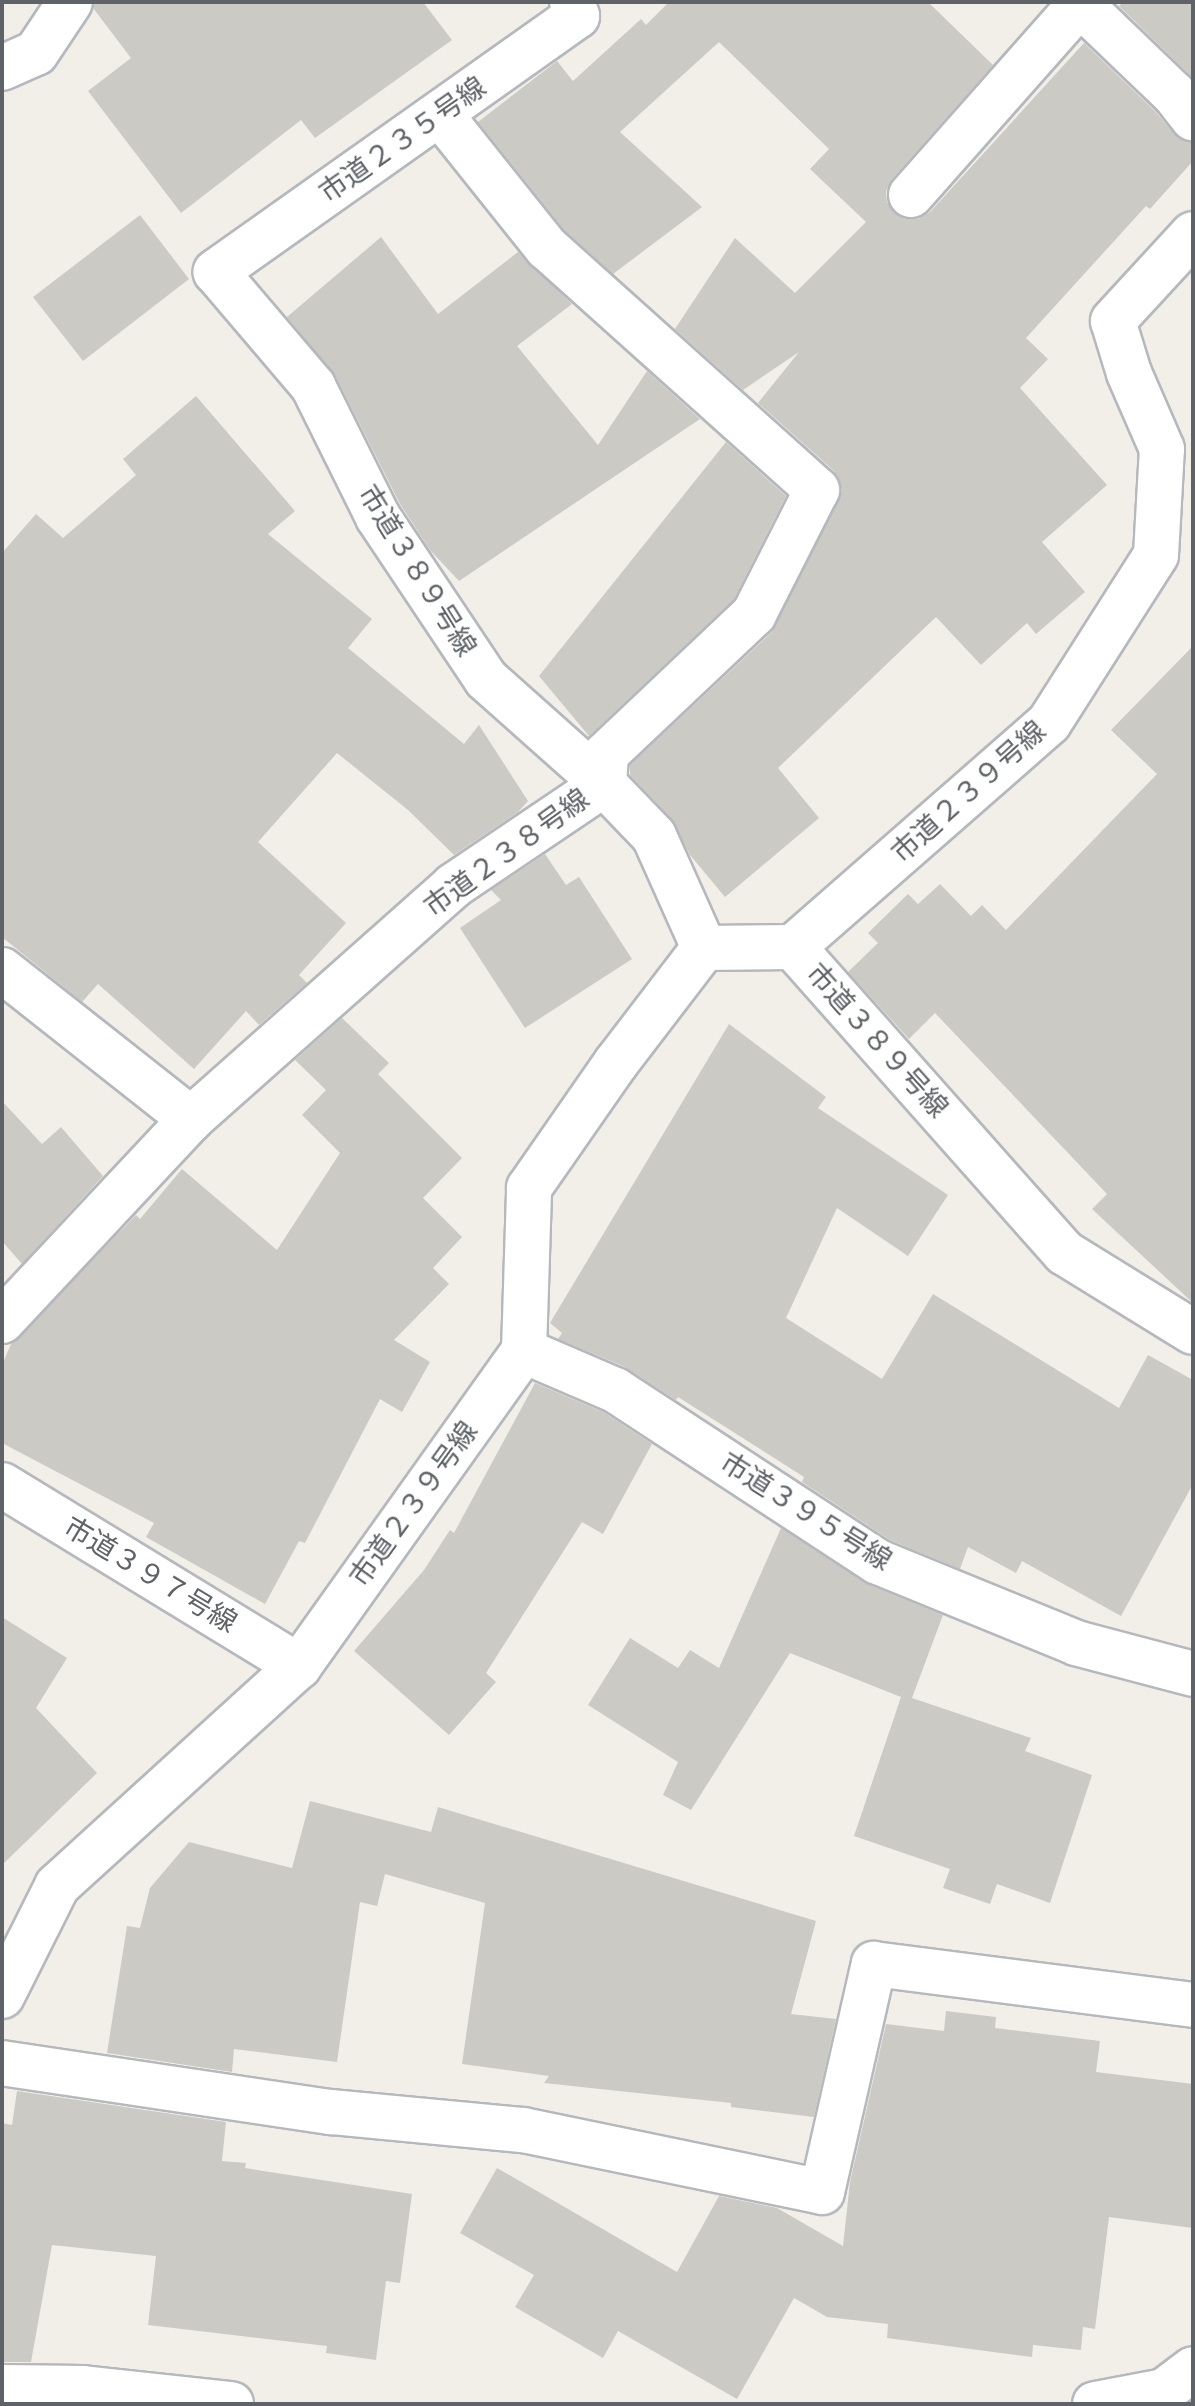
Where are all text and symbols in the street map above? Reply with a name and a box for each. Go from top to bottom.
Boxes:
street label: 市道２３５号線 [313,70,493,210]
street label: 市道３８９号線 [351,479,483,663]
street label: 市道２３９号線 [885,714,1053,870]
street label: 市道２３８号線 [418,782,596,924]
street label: 市道３８９号線 [799,957,955,1125]
street label: 市道２３９号線 [343,1415,485,1593]
street label: 市道３９５号線 [714,1446,898,1578]
street label: 市道３９７号線 [57,1510,243,1640]

